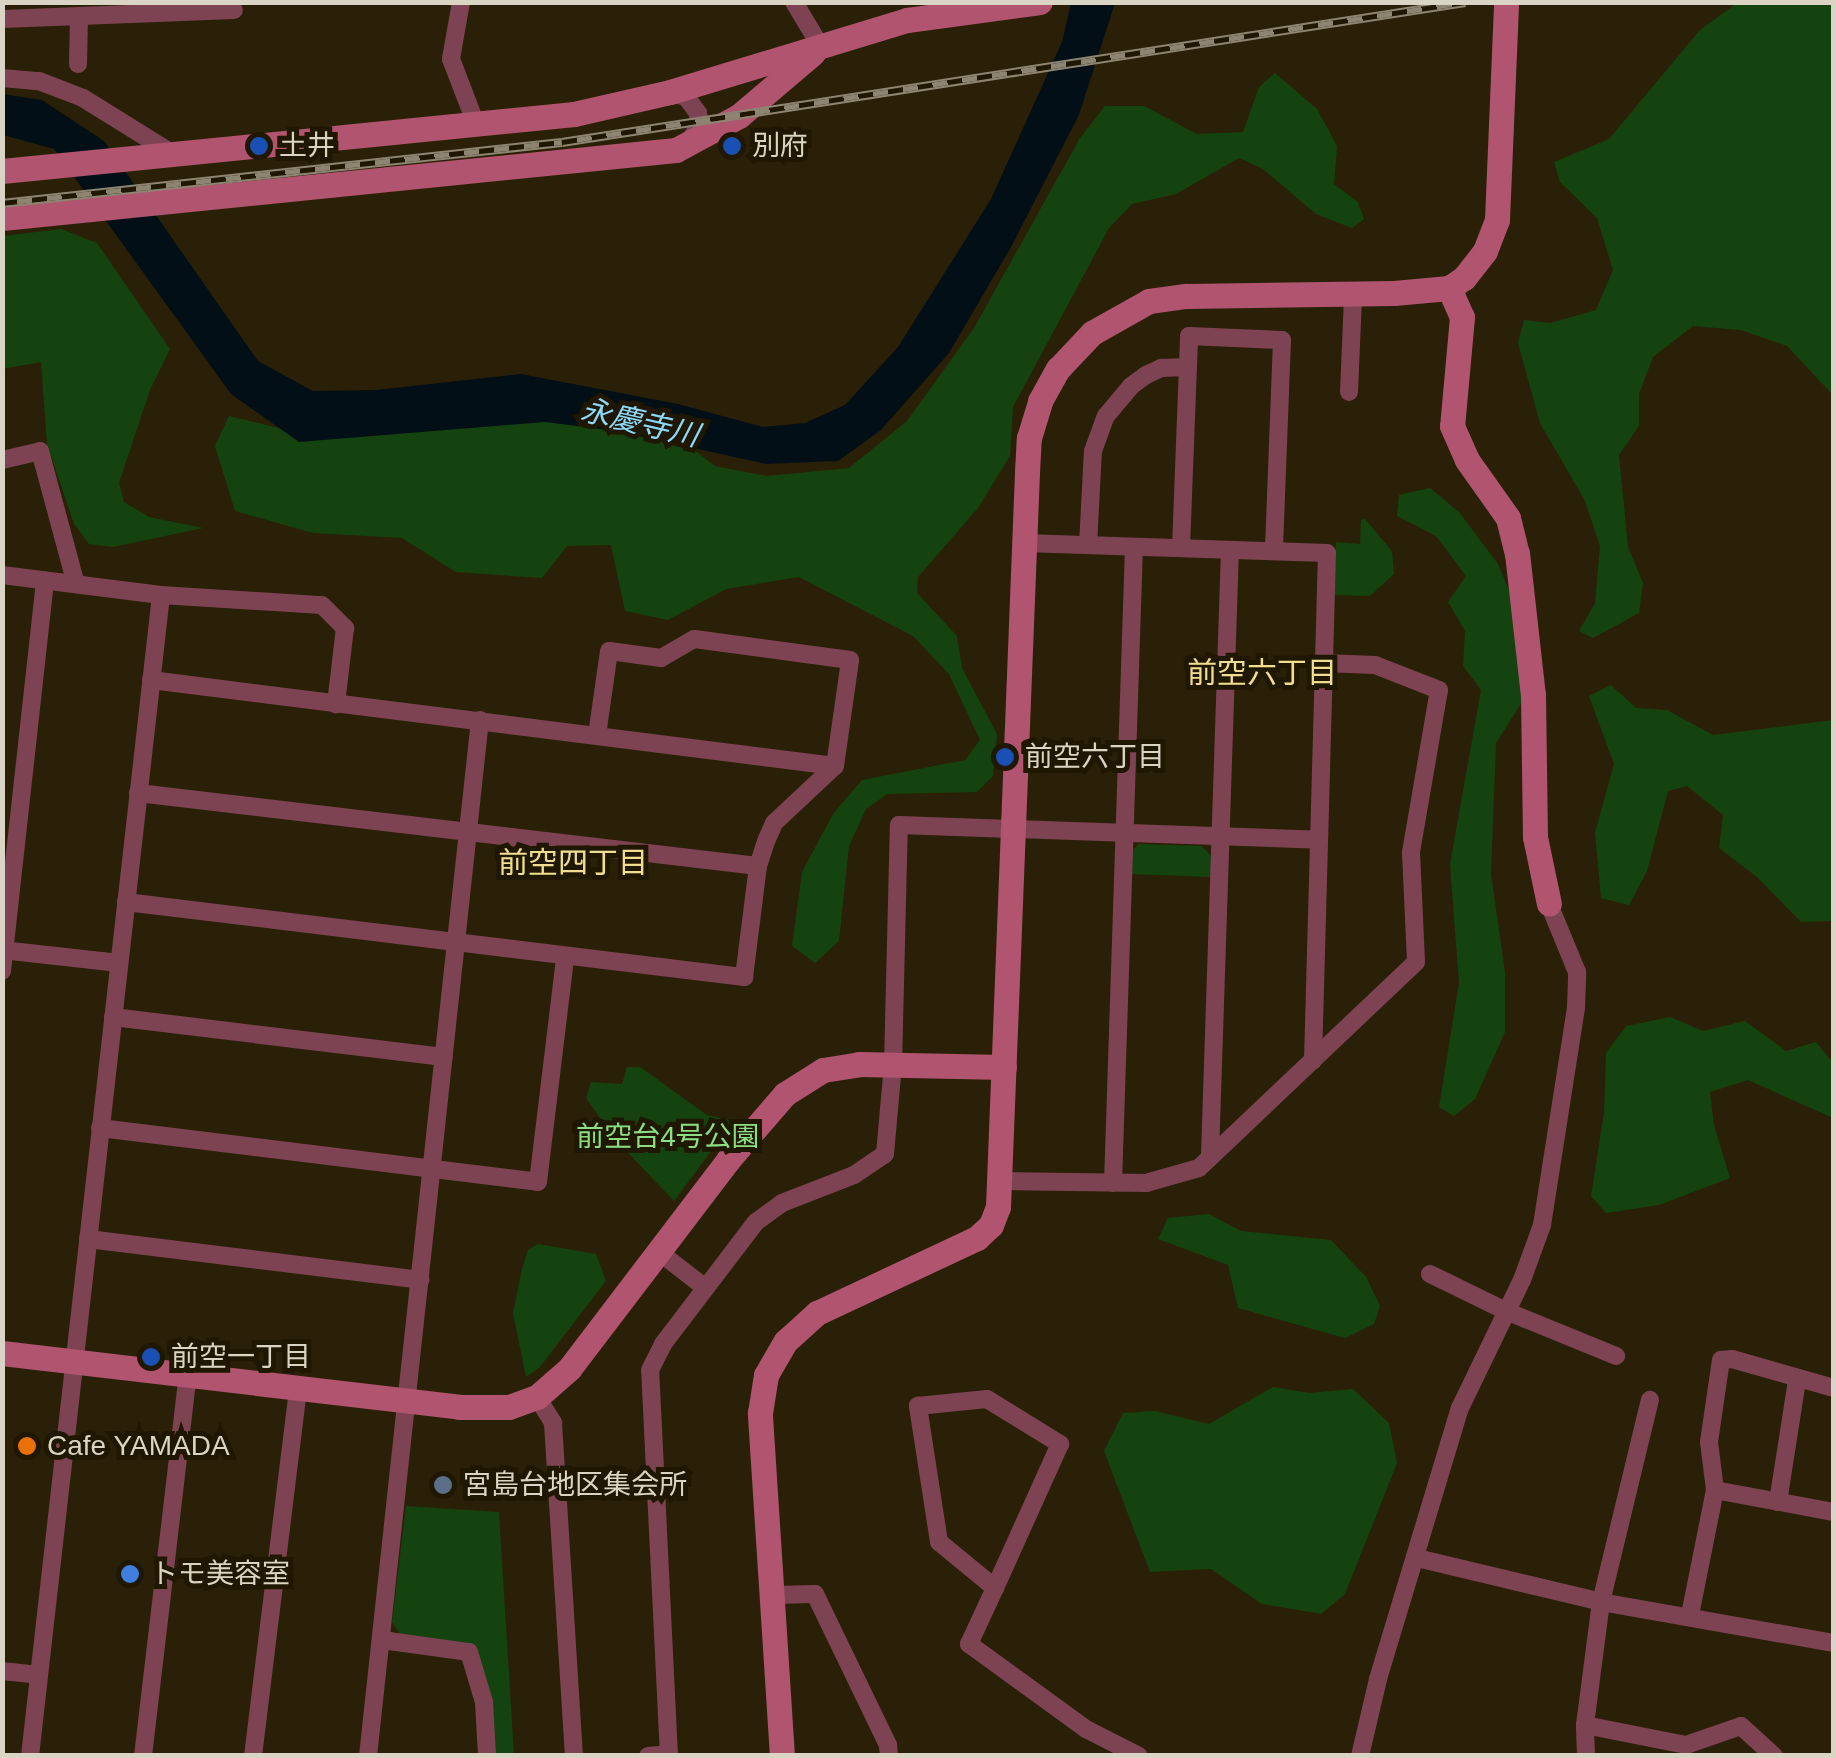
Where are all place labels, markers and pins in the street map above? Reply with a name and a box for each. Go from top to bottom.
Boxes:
place label: 土井 [279,129,335,163]
place label: 別府 [752,129,808,163]
marker: 土井 [248,135,270,157]
marker: 別府 [721,135,743,157]
place label: 前空六丁目 [1025,740,1165,774]
marker: 前空六丁目 [994,746,1016,768]
place label: 前空一丁目 [171,1340,311,1374]
marker: 前空一丁目 [140,1346,162,1368]
place label: Cafe YAMADA [47,1429,230,1463]
marker: Cafe YAMADA [16,1435,38,1457]
place label: 宮島台地区集会所 [463,1468,687,1502]
marker: 宮島台地区集会所 [432,1474,454,1496]
place label: トモ美容室 [150,1557,290,1591]
marker: トモ美容室 [119,1563,141,1585]

